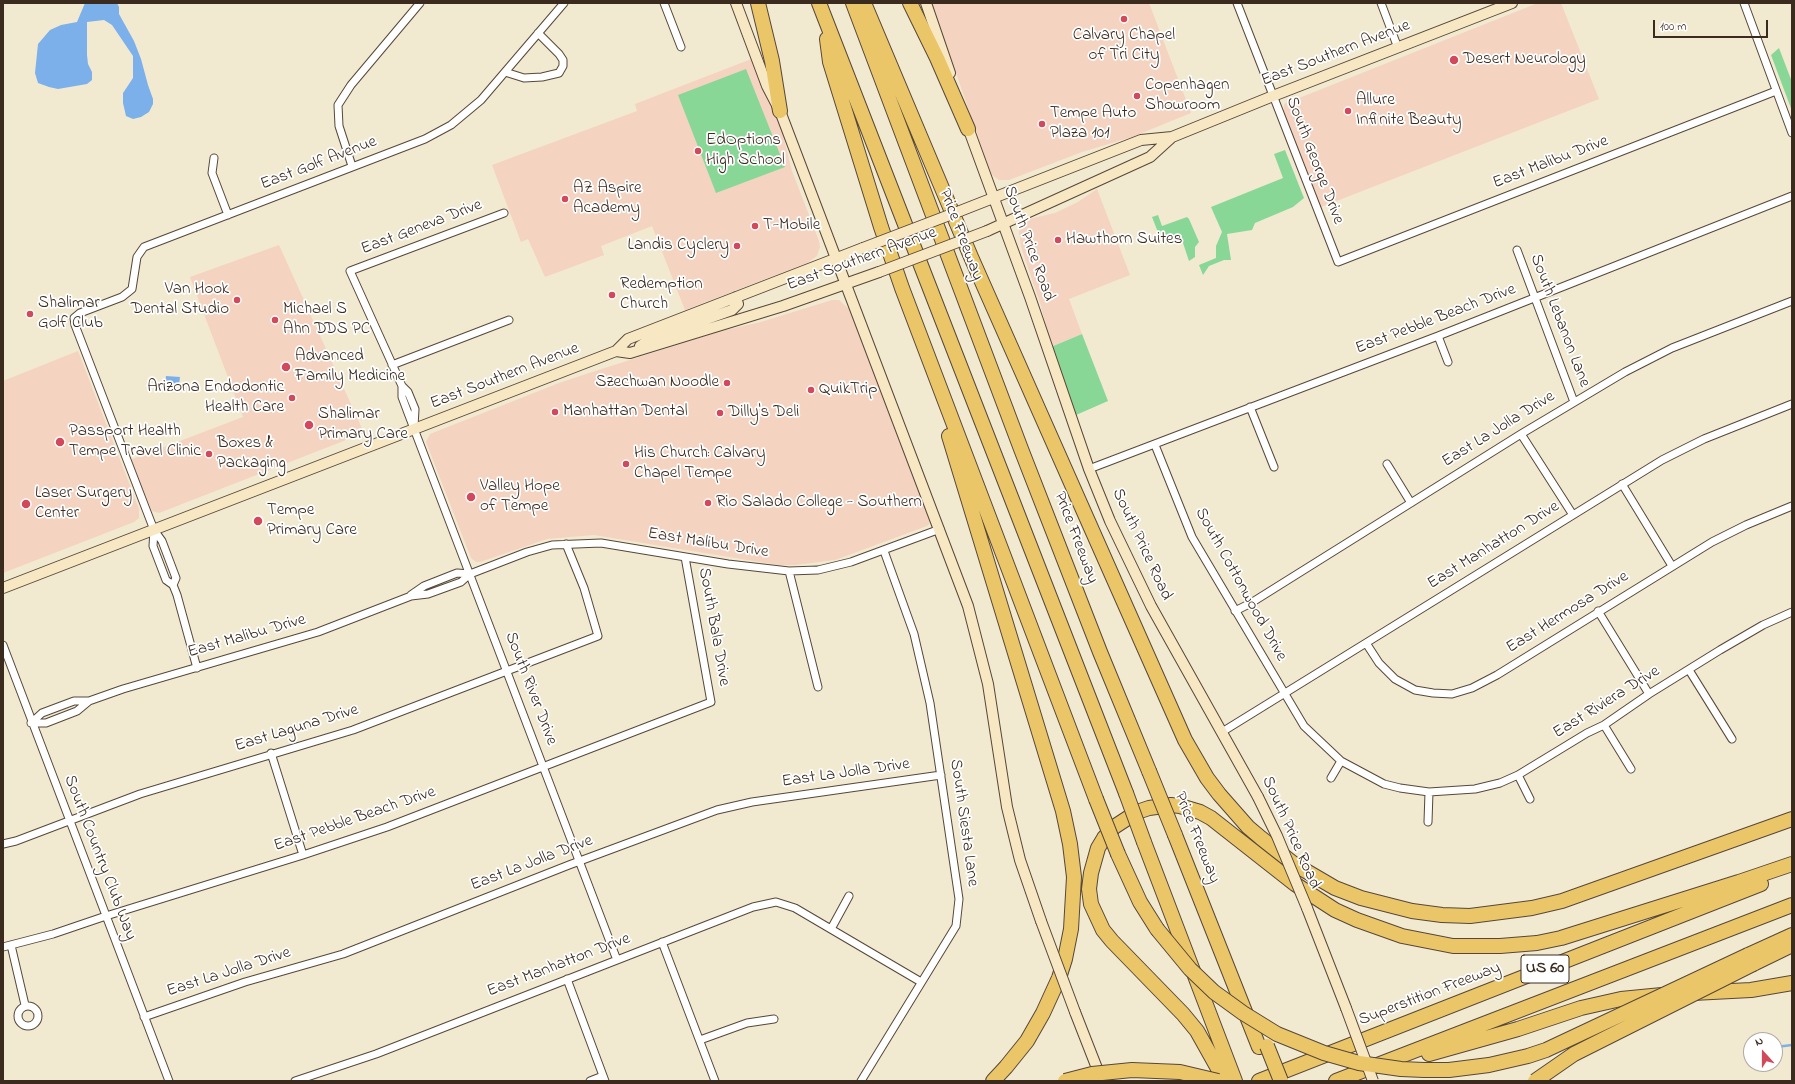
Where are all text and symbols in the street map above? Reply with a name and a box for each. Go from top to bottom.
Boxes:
scale bar [1655,12,1770,38]
marker: Calvary Chapel of Tri City [1119,14,1129,24]
street label: East Southern Avenue [1259,16,1413,92]
text: 100 m [1660,18,1687,36]
place label: Calvary Chapel of Tri City [1073,26,1175,66]
place label: Desert Neurology [1463,50,1586,70]
marker: Desert Neurology [1448,54,1460,66]
place label: Copenhagen Showroom [1145,76,1229,116]
marker: Copenhagen Showroom [1132,91,1142,101]
place label: Allure Infinite Beauty [1356,91,1461,131]
street label: South George Drive [1280,94,1348,228]
place label: Tempe Auto Plaza 101 [1050,104,1136,144]
marker: Allure Infinite Beauty [1343,106,1353,116]
marker: Tempe Auto Plaza 101 [1037,119,1047,129]
place label: EdOptions High School [706,131,785,171]
street label: East Golf Avenue [258,132,380,196]
street label: East Malibu Drive [1490,132,1612,194]
marker: EdOptions High School [693,146,703,156]
place label: AZ Aspire Academy [573,179,642,219]
street label: South Price Road [998,184,1058,304]
street label: Price Freeway [933,186,987,284]
marker: AZ Aspire Academy [560,194,570,204]
street label: East Geneva Drive [359,196,485,260]
place label: T-Mobile [763,216,820,236]
marker: T-Mobile [750,221,760,231]
street label: East Southern Avenue [784,223,940,297]
place label: Hawthorn Suites [1066,230,1182,250]
marker: Hawthorn Suites [1053,235,1063,245]
place label: Landis Cyclery [628,236,729,256]
marker: Landis Cyclery [732,241,742,251]
street label: South Lebanon Lane [1524,252,1594,390]
place label: Redemption Church [620,275,703,315]
place label: Van Hook Dental Studio [131,280,229,320]
street label: East Pebble Beach Drive [1353,280,1519,360]
marker: Redemption Church [607,290,617,300]
place label: Shalimar Golf Club [38,294,103,334]
marker: Van Hook Dental Studio [232,295,242,305]
place label: Michael S Ahn DDS PC [283,300,370,340]
marker: Shalimar Golf Club [25,309,35,319]
marker: Michael S Ahn DDS PC [270,315,280,325]
street label: East Southern Avenue [428,339,582,415]
place label: Advanced Family Medicine [295,347,405,387]
marker: Advanced Family Medicine [280,361,292,373]
place label: Szechwan Noodle [596,373,719,393]
place label: Arizona Endodontic Health Care [147,378,284,418]
marker: Szechwan Noodle [722,378,732,388]
place label: QuikTrip [819,380,877,400]
marker: QuikTrip [806,385,816,395]
street label: East La Jolla Drive [1439,387,1559,473]
marker: Arizona Endodontic Health Care [287,393,297,403]
place label: Manhattan Dental [563,402,688,422]
place label: Dilly's Deli [728,403,799,423]
place label: Shalimar Primary Care [318,405,408,445]
marker: Manhattan Dental [550,407,560,417]
marker: Dilly's Deli [715,408,725,418]
marker: Shalimar Primary Care [303,419,315,431]
place label: Passport Health Tempe Travel Clinic [69,422,201,462]
place label: Boxes & Packaging [217,434,286,474]
marker: Passport Health Tempe Travel Clinic [54,436,66,448]
place label: His Church: Calvary Chapel Tempe [634,444,765,484]
marker: Boxes & Packaging [204,449,214,459]
marker: His Church: Calvary Chapel Tempe [621,459,631,469]
place label: Valley Hope of Tempe [480,477,560,517]
place label: Laser Surgery Center [35,484,132,524]
street label: South Price Road [1106,486,1176,604]
street label: Price Freeway [1048,489,1102,587]
marker: Valley Hope of Tempe [465,491,477,503]
place label: Rio Salado College - Southern [716,493,922,513]
street label: East Manhatton Drive [1424,497,1564,595]
marker: Laser Surgery Center [20,498,32,510]
marker: Rio Salado College - Southern [703,498,713,508]
place label: Tempe Primary Care [267,501,357,541]
street label: South Cottonwood Drive [1189,505,1291,665]
marker: Tempe Primary Care [252,515,264,527]
street label: East Malibu Drive [646,524,770,564]
street label: South Bala Drive [693,566,733,688]
street label: East Hermosa Drive [1503,567,1633,659]
street label: East Malibu Drive [186,610,308,664]
street label: South River Drive [499,630,561,748]
street label: East Riviera Drive [1550,662,1664,744]
street label: East Laguna Drive [233,701,361,757]
street label: East La Jolla Drive [781,755,911,793]
street label: South Siesta Lane [944,758,982,888]
street label: South Country Club Way [58,773,140,943]
street label: South Price Road [1256,774,1324,892]
street label: East Pebble Beach Drive [271,783,439,857]
street label: Price Freeway [1168,789,1224,887]
street label: East La Jolla Drive [468,831,596,897]
street label: East Manhatton Drive [485,929,633,1003]
street label: East La Jolla Drive [164,943,294,1003]
road number: US 60 [1521,955,1569,983]
street label: Superstition Freeway [1356,959,1504,1031]
north arrow [1743,1032,1783,1072]
text: N [1753,1033,1765,1051]

